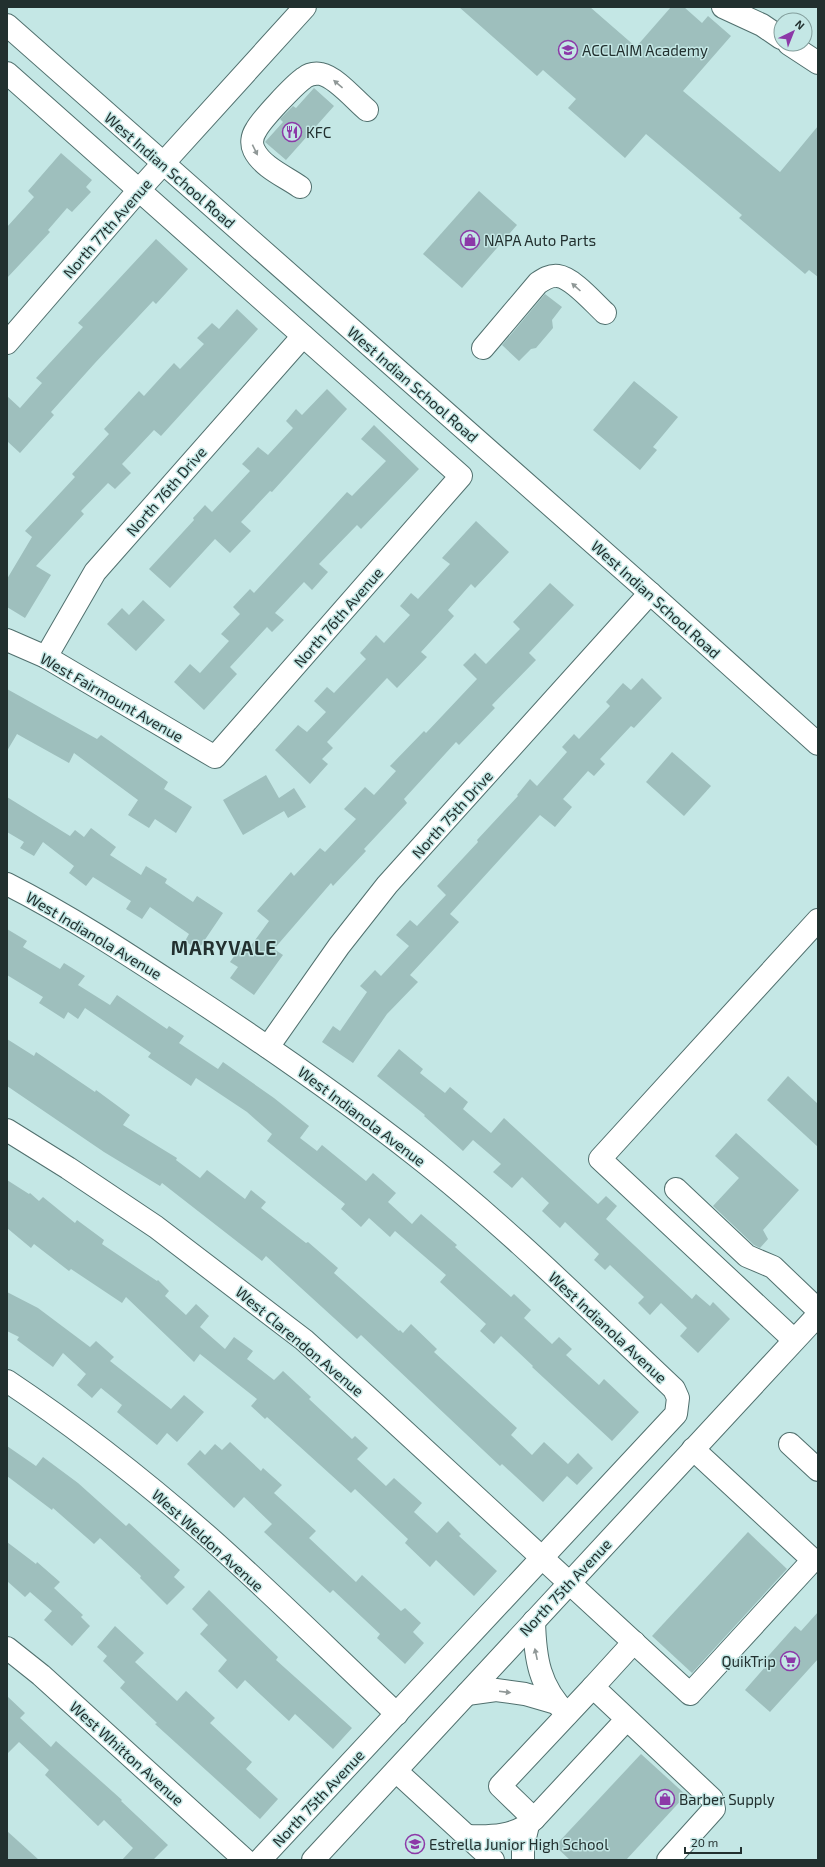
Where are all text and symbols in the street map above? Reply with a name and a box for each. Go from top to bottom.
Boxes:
north arrow [773,12,813,52]
text: N [793,17,808,32]
school or university icon: ACCLAIM Academy [557,39,579,61]
place label: ACCLAIM Academy [582,41,708,59]
one-way arrow [332,79,343,88]
street label: West Indian School Road [101,108,239,232]
restaurant icon: KFC [281,121,303,143]
place label: KFC [306,123,332,141]
one-way arrow [252,144,258,156]
street label: North 77th Avenue [59,175,155,281]
shop icon: NAPA Auto Parts [459,229,481,251]
place label: NAPA Auto Parts [484,231,596,249]
one-way arrow [571,282,581,291]
street label: West Indian School Road [344,322,482,446]
street label: North 76th Drive [122,443,210,539]
street label: West Indian School Road [588,536,724,662]
street label: North 76th Avenue [290,563,386,671]
street label: West Fairmount Avenue [37,649,187,745]
street label: North 75th Drive [408,766,496,862]
street label: West Indianola Avenue [23,887,165,983]
district label: MARYVALE [171,936,277,959]
street label: West Indianola Avenue [295,1062,429,1170]
street label: West Indianola Avenue [545,1268,671,1386]
street label: West Clarendon Avenue [232,1282,368,1400]
street label: West Weldon Avenue [148,1485,268,1595]
street label: North 75th Avenue [515,1535,615,1639]
one-way arrow [533,1648,539,1661]
supermarket icon: QuikTrip [779,1650,801,1672]
place label: QuikTrip [722,1652,776,1671]
one-way arrow [499,1688,511,1695]
street label: West Whitton Avenue [66,1697,188,1809]
street label: North 75th Avenue [268,1746,368,1850]
shop icon: Barber Supply [654,1788,676,1810]
place label: Barber Supply [679,1790,775,1808]
scale bar [685,1829,741,1855]
school or university icon: Estrella Junior High School [404,1833,426,1855]
place label: Estrella Junior High School [429,1835,609,1853]
text: 20 m [691,1835,718,1849]

